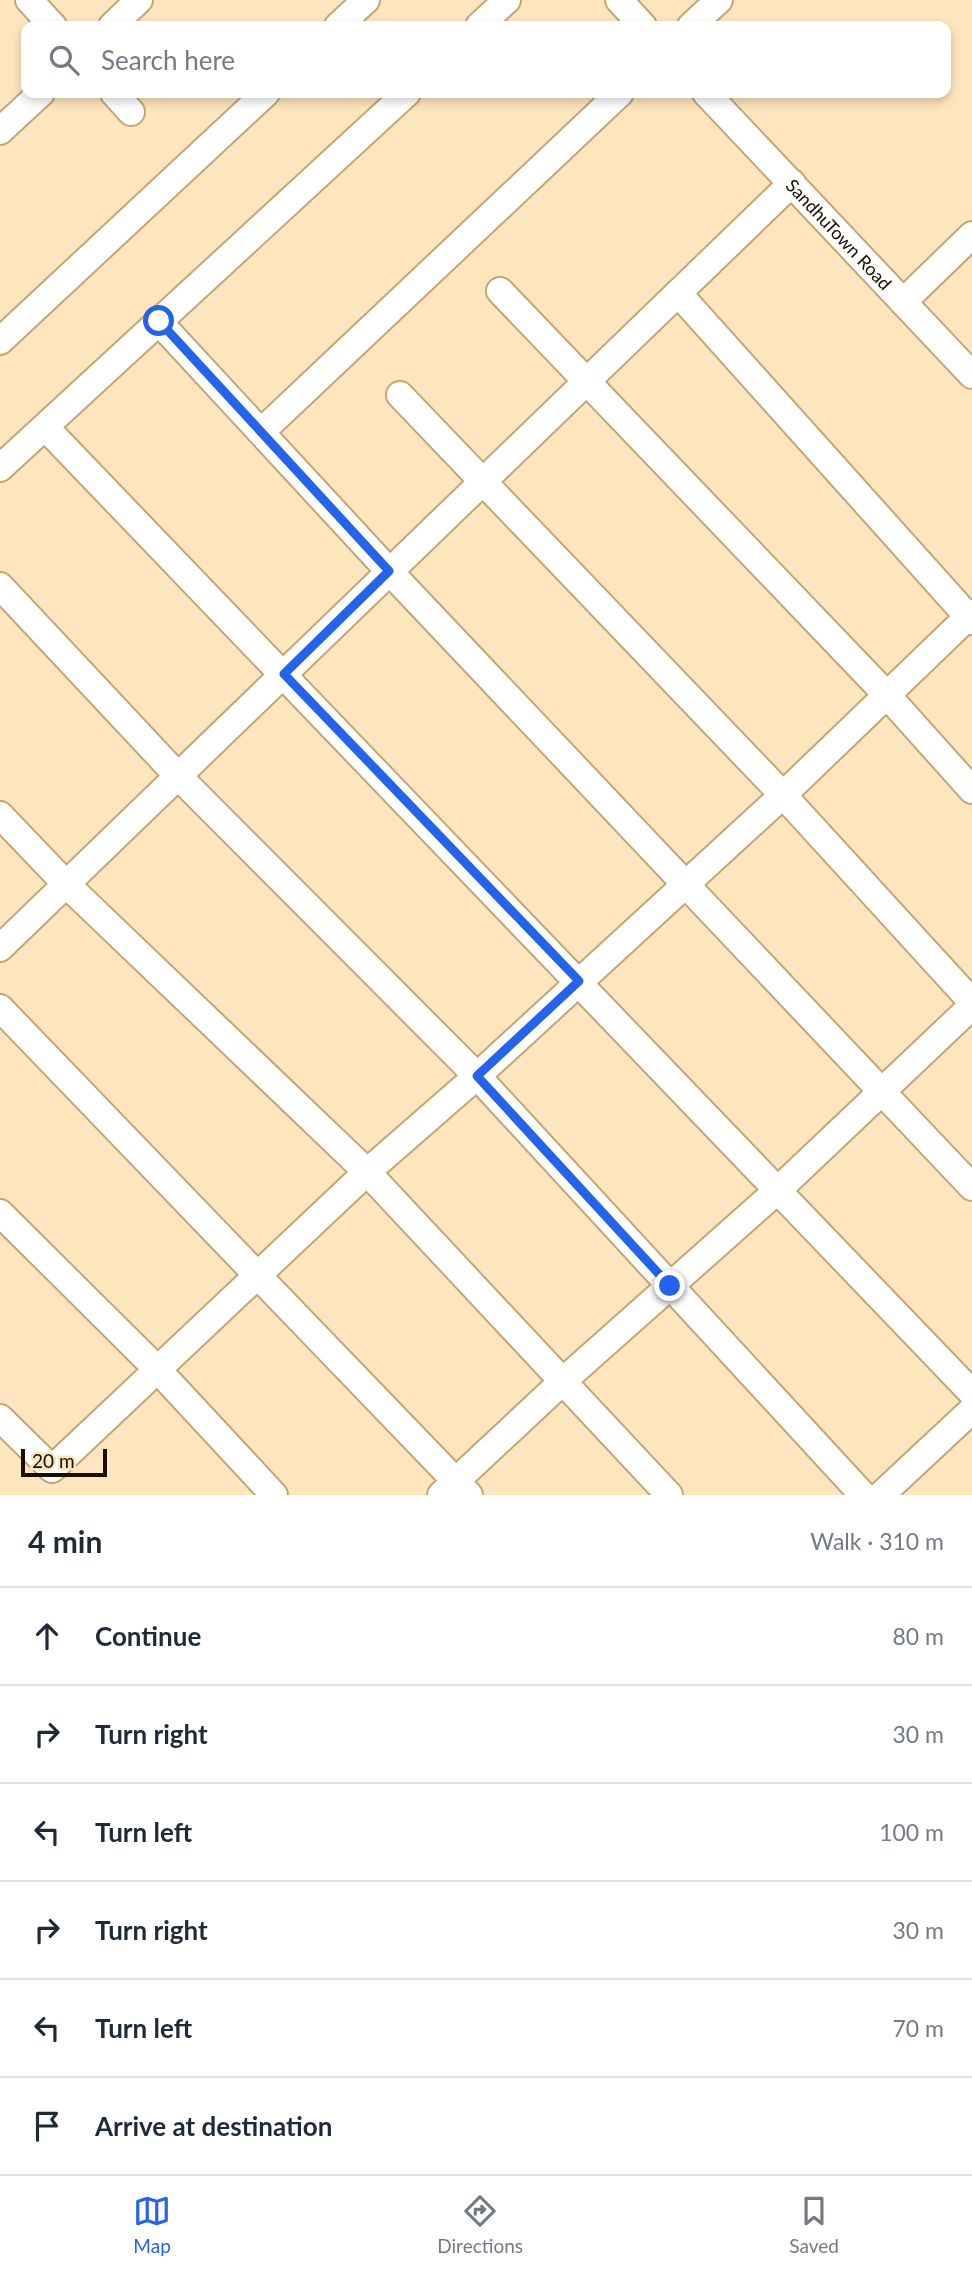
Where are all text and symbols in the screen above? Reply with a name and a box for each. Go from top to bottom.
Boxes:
search box [21,21,951,98]
icon: search [45,41,83,79]
text: Search here [101,44,235,76]
street label: SandhuTown Road [782,174,897,294]
route start [143,305,174,336]
route end [654,1270,685,1301]
scale bar [21,1446,107,1478]
text: 20 m [32,1449,75,1472]
text: 4 min [28,1523,102,1559]
text: Walk · 310 m [810,1527,944,1555]
icon: ahead [28,1617,66,1655]
text: Continue [95,1620,201,1652]
text: 80 m [893,1622,944,1650]
icon: right [28,1715,66,1753]
text: Turn right [95,1718,208,1750]
text: 30 m [893,1720,944,1748]
icon: left [28,1813,66,1851]
text: Turn left [95,1816,192,1848]
text: 100 m [879,1818,944,1846]
icon: right [28,1911,66,1949]
text: Turn right [95,1914,208,1946]
text: 30 m [893,1916,944,1944]
icon: left [28,2009,66,2047]
text: Turn left [95,2012,192,2044]
text: 70 m [893,2014,944,2042]
icon: arrive [28,2107,66,2145]
text: Arrive at destination [95,2110,332,2142]
tab: Map [133,2192,171,2257]
tab: Directions [437,2192,523,2257]
tab: Saved [789,2192,839,2257]

